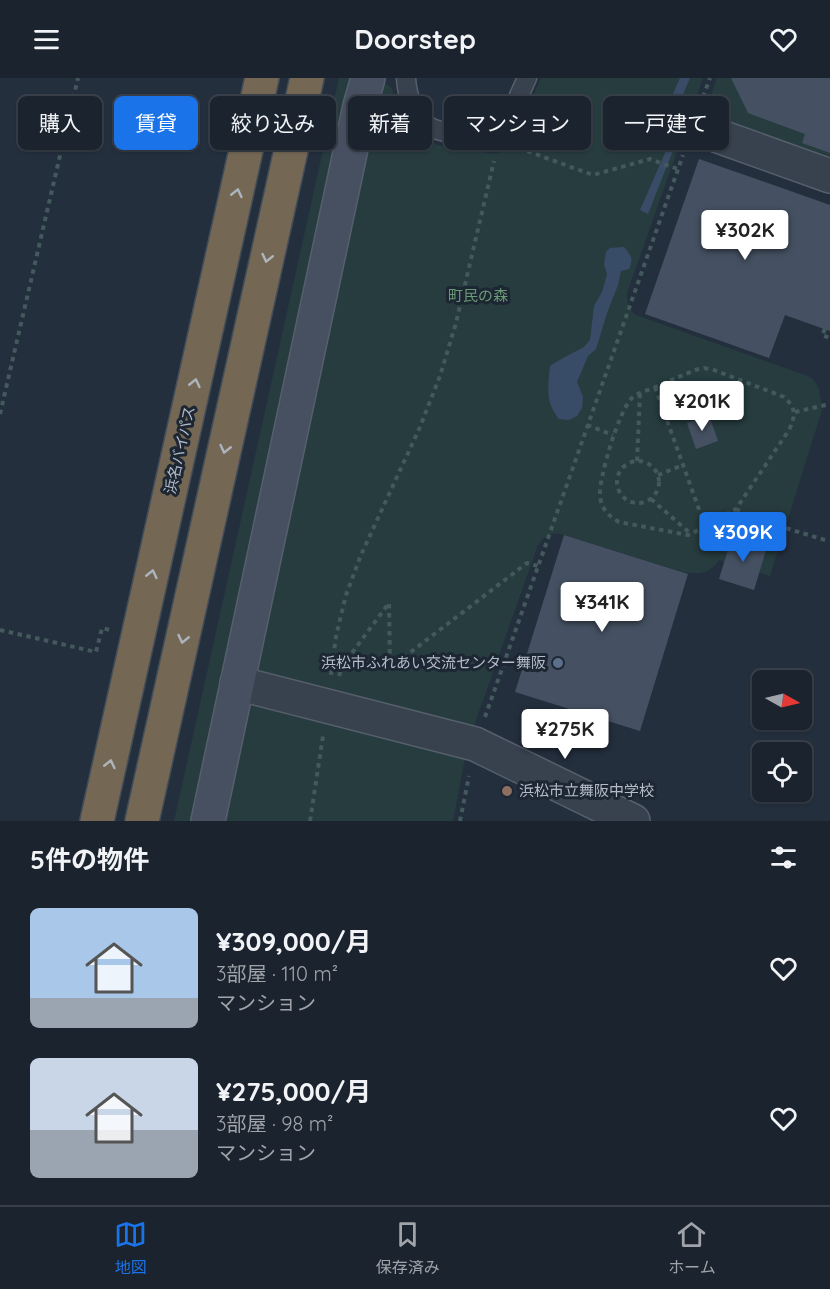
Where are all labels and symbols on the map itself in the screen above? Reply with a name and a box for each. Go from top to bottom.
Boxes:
one-way arrow [230,188,243,198]
pin: ¥302K [703,210,787,261]
one-way arrow [262,253,275,263]
park label: 町民の森 [448,286,508,305]
one-way arrow [187,378,200,388]
pin: ¥201K [660,381,744,432]
street label: 浜名バイパス [160,404,199,496]
one-way arrow [219,443,232,453]
pin: ¥309K [701,512,785,563]
one-way arrow [145,569,158,579]
pin: ¥341K [560,582,644,633]
one-way arrow [177,634,190,644]
place label: 浜松市ふれあい交流センター舞阪 [321,653,546,672]
marker: 浜松市ふれあい交流センター舞阪 [551,656,565,670]
north arrow [752,670,812,730]
pin: ¥275K [523,709,607,760]
one-way arrow [103,759,116,769]
place label: 浜松市立舞阪中学校 [519,781,654,800]
marker: 浜松市立舞阪中学校 [500,784,514,798]

